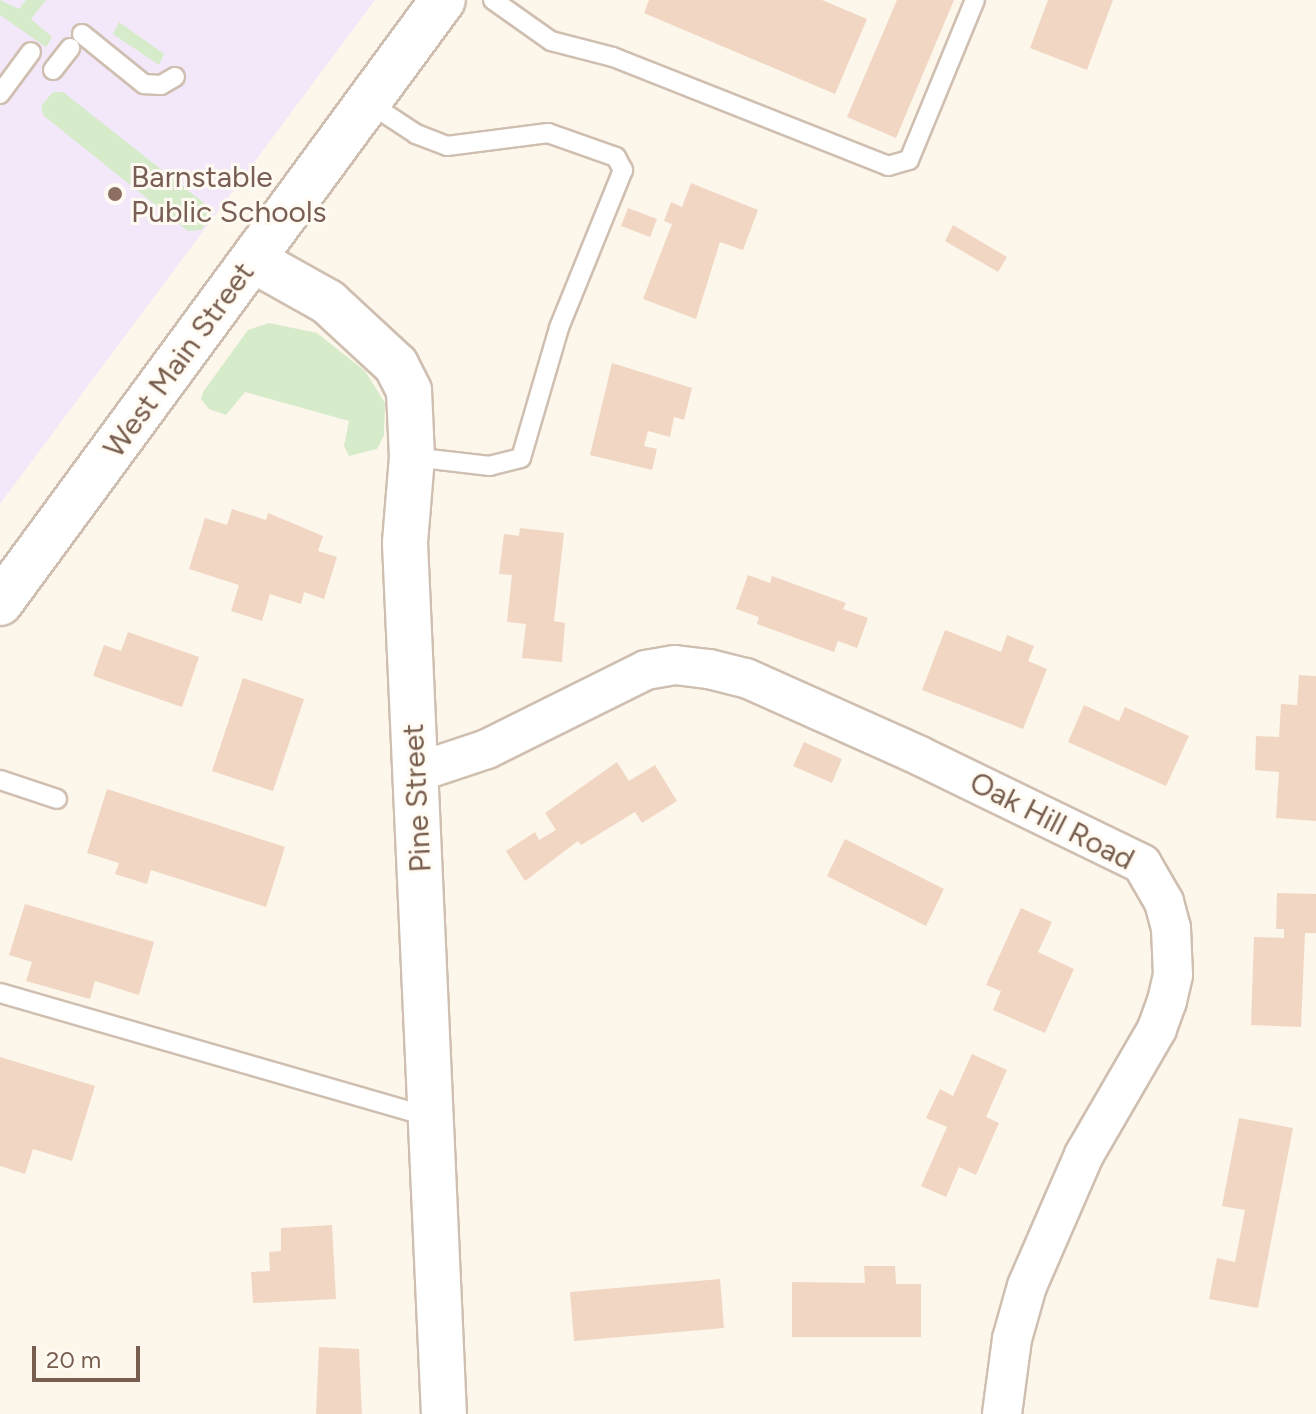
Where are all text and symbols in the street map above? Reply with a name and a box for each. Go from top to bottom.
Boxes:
place label: Barnstable Public Schools [131,159,327,230]
marker: Barnstable Public Schools [106,185,124,203]
street label: West Main Street [96,255,262,465]
street label: Pine Street [395,723,439,873]
street label: Oak Hill Road [964,764,1140,878]
scale bar [36,1330,144,1380]
text: 20 m [46,1345,101,1374]

